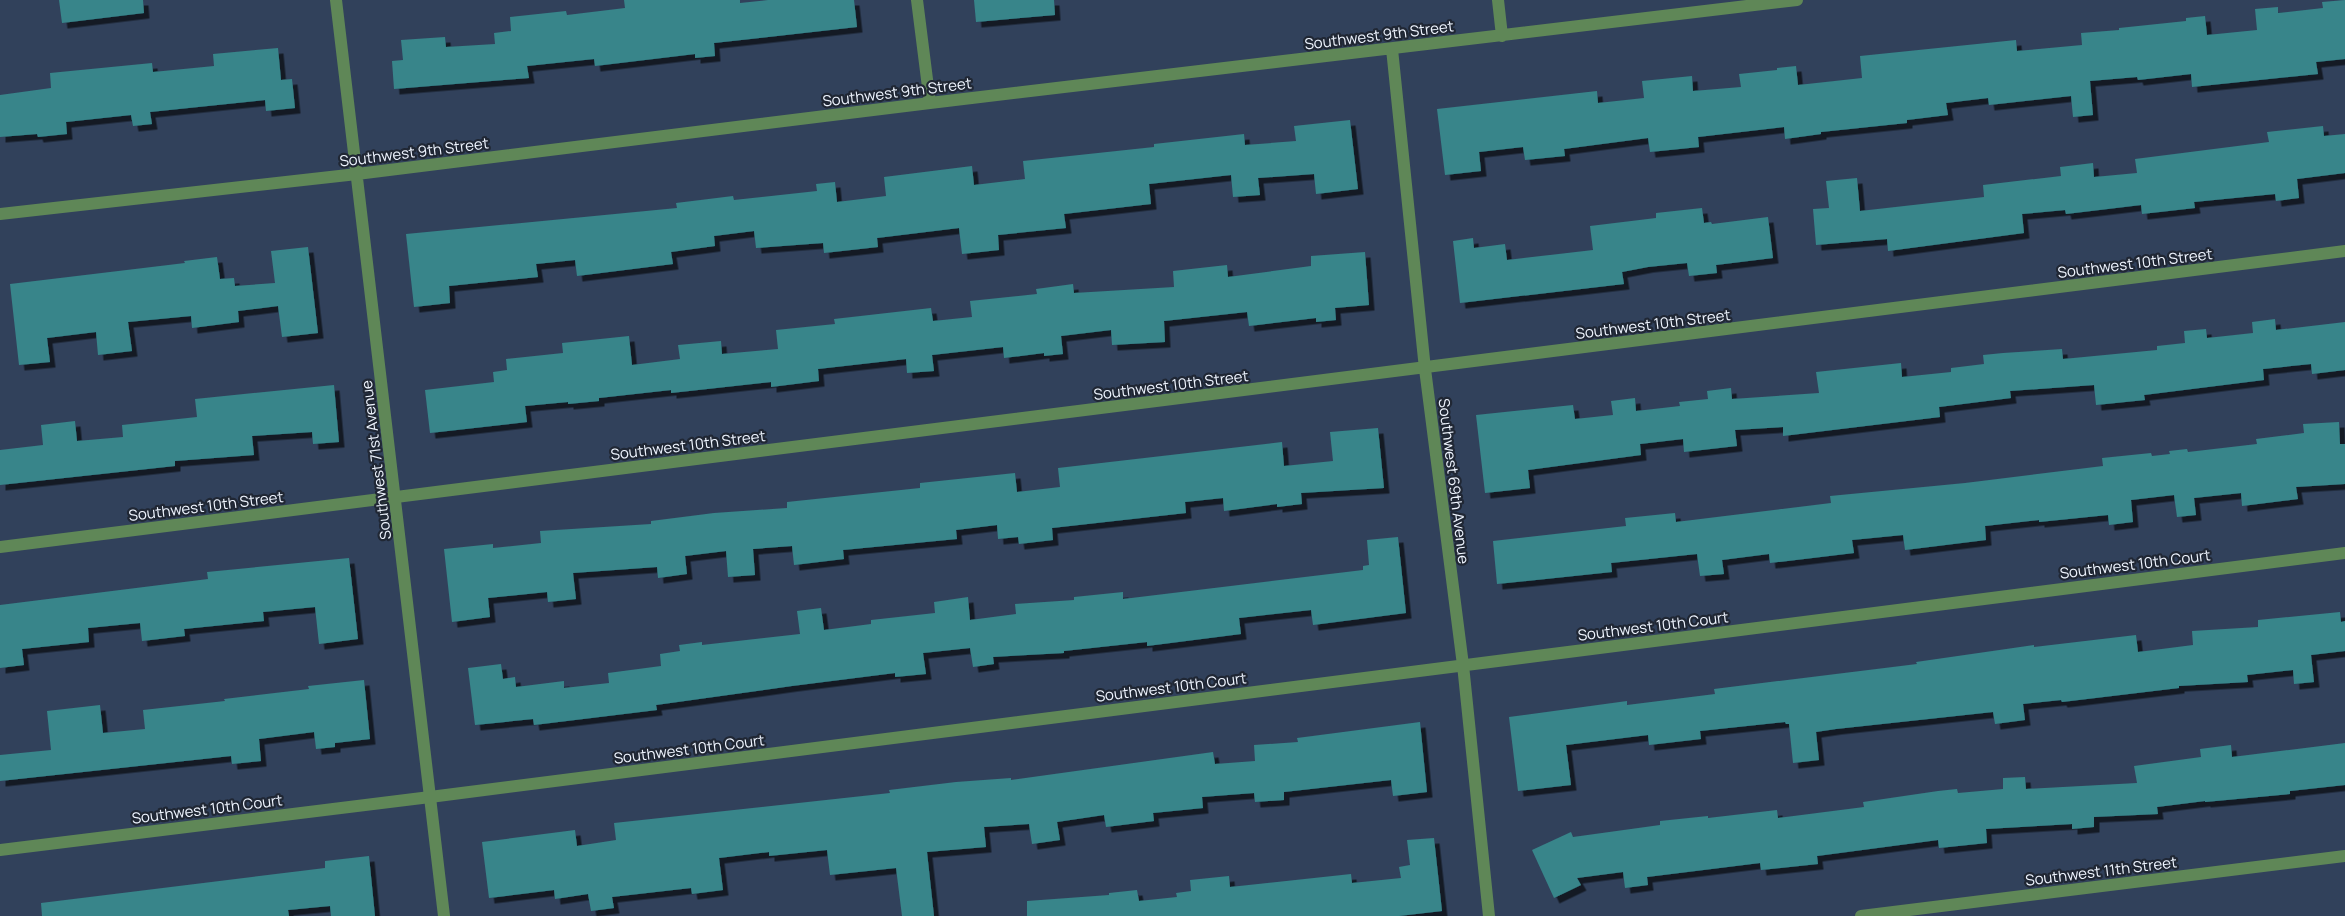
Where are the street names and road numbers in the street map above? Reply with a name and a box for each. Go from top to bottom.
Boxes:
street label: Southwest 9th Street [1303,15,1455,55]
street label: Southwest 9th Street [821,72,973,112]
street label: Southwest 9th Street [338,132,490,172]
street label: Southwest 10th Street [2056,243,2214,283]
street label: Southwest 10th Street [1574,304,1732,344]
street label: Southwest 10th Street [1092,365,1250,405]
street label: Southwest 71st Avenue [356,379,396,541]
street label: Southwest 69th Avenue [1433,397,1475,565]
street label: Southwest 10th Street [609,425,767,465]
street label: Southwest 10th Street [127,486,285,526]
street label: Southwest 10th Court [2058,544,2212,584]
street label: Southwest 10th Court [1576,606,1730,646]
street label: Southwest 10th Court [1094,667,1248,707]
street label: Southwest 10th Court [612,729,766,769]
street label: Southwest 10th Court [130,789,284,829]
street label: Southwest 11th Street [2024,851,2178,891]

